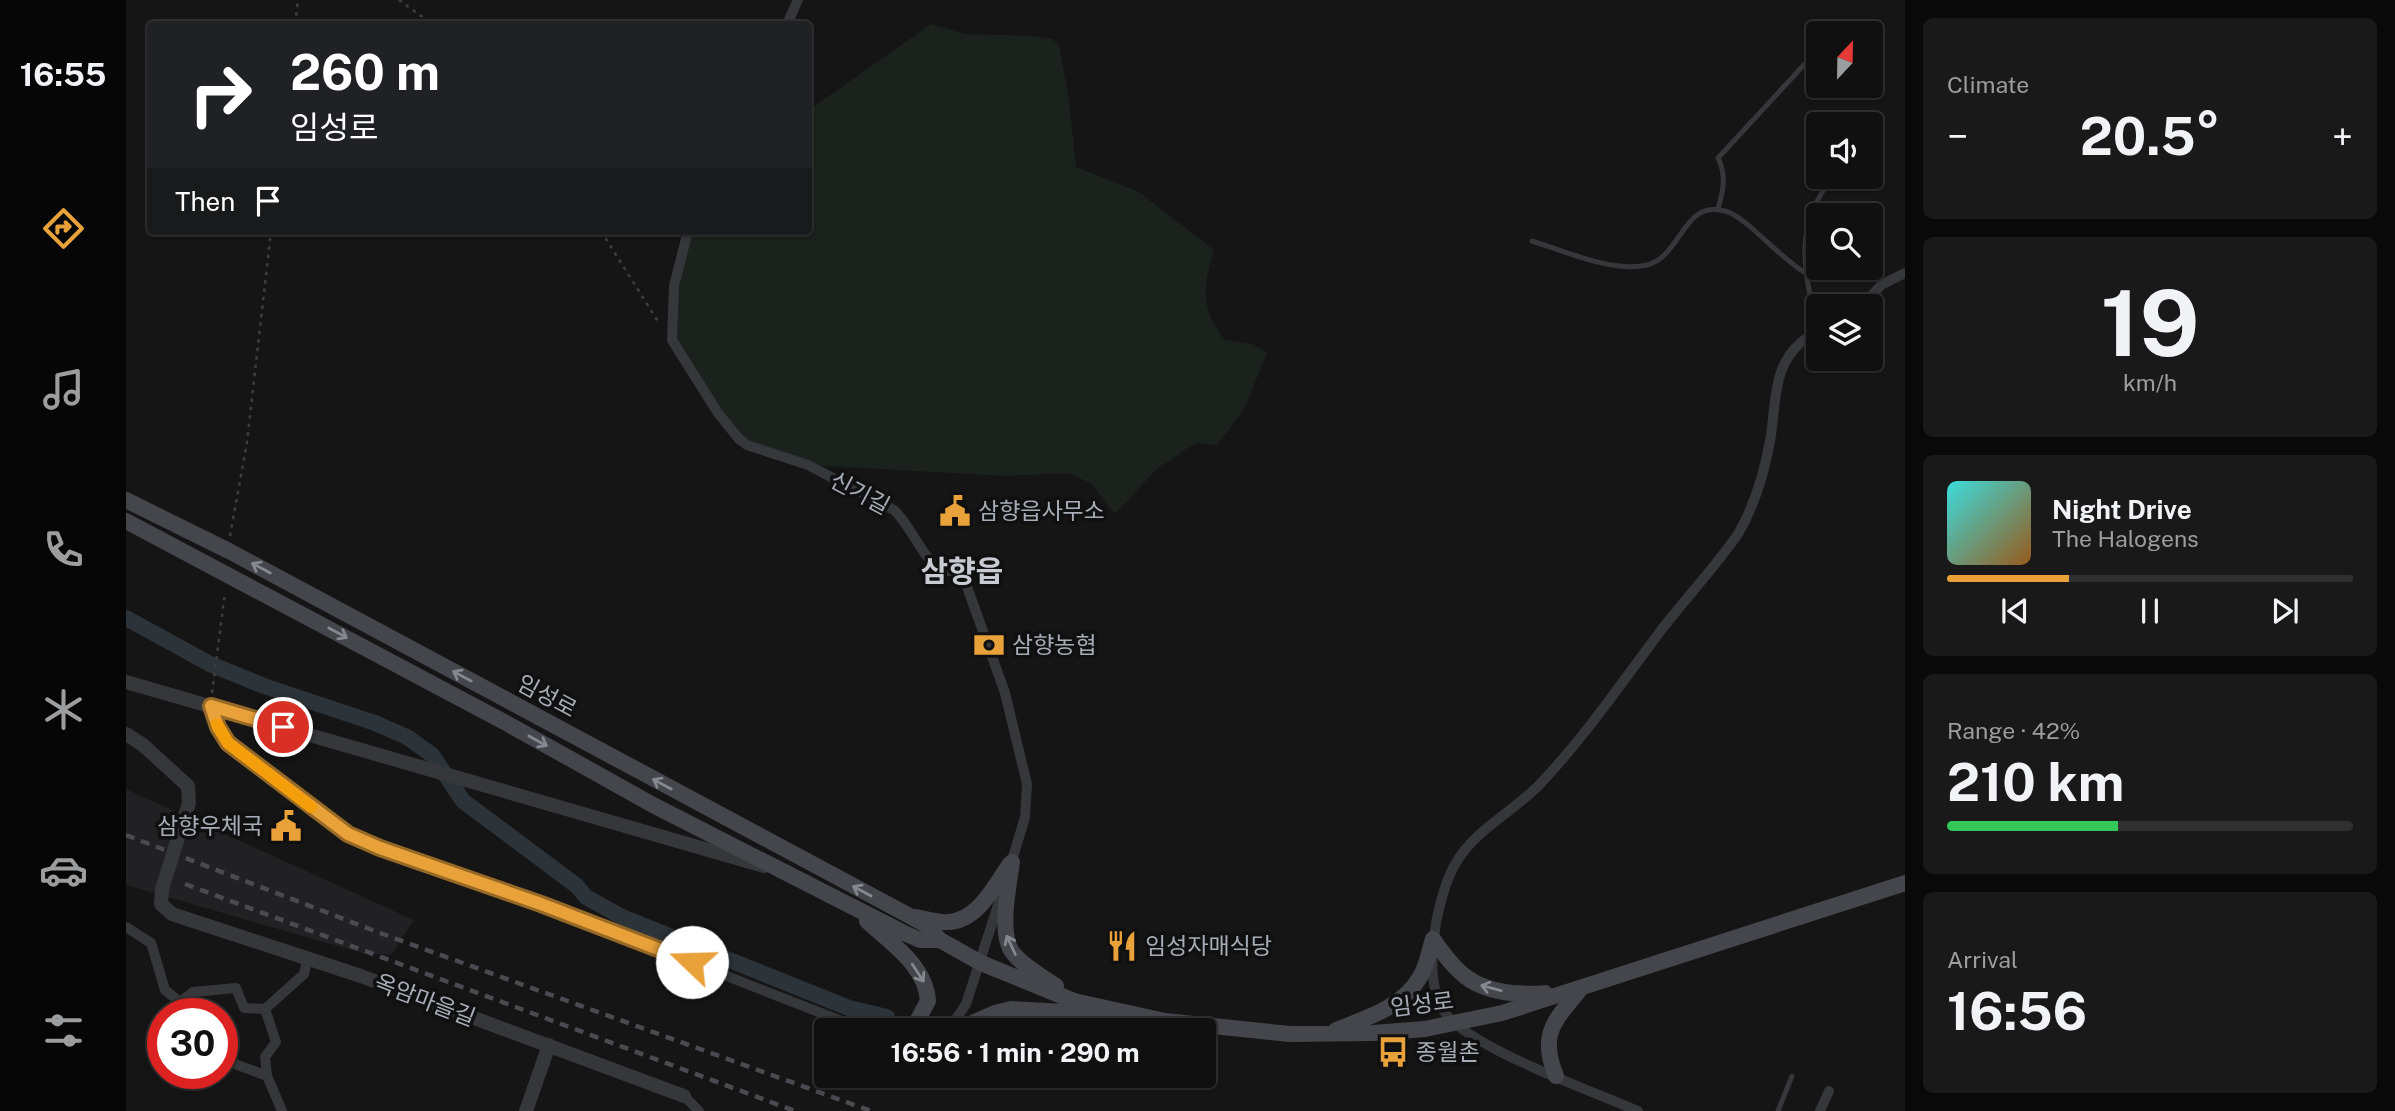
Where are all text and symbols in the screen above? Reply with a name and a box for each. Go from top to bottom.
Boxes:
north arrow [1806,21,1883,98]
map controls [1806,21,1883,371]
text: 260 m [290,43,440,101]
icon: right [175,49,266,140]
text: 16:55 [20,56,106,93]
text: Climate [1947,71,2029,98]
text: 20.5° [2080,106,2220,167]
text: 임성로 [290,109,378,146]
button: sound [1806,112,1883,189]
text: − [1947,114,1968,159]
text: + [2332,114,2353,159]
icon: arrive [249,182,287,220]
text: Then [175,186,235,217]
button: search [1806,203,1883,280]
icon: directions [39,204,88,253]
text: 19 [2101,270,2199,376]
button: layers [1806,294,1883,371]
icon: music [39,365,88,414]
text: km/h [2123,369,2177,396]
street label: 신기길 [826,466,895,519]
public building icon: 삼향읍사무소 [938,494,972,528]
text: Night Drive [2052,494,2192,525]
place label: 삼향읍사무소 [978,497,1105,524]
icon: phone [39,525,88,574]
text: The Halogens [2052,525,2199,552]
district label: 삼향읍 [921,553,1003,589]
one-way arrow [251,561,272,574]
icon: previous [1996,592,2034,630]
icon: pause [2131,592,2169,630]
icon: next [2266,592,2304,630]
one-way arrow [327,627,348,640]
bank icon: 삼향농협 [972,628,1006,662]
place label: 삼향농협 [1012,631,1097,658]
one-way arrow [452,669,472,683]
street label: 임성로 [513,669,582,722]
icon: climate [39,685,88,734]
pin [253,697,313,757]
icon: arrive [264,708,302,746]
text: Range · 42% [1947,717,2080,744]
one-way arrow [528,734,548,748]
text: 210 km [1947,752,2124,813]
one-way arrow [652,776,673,790]
public building icon: 삼향우체국 [269,809,303,843]
place label: 삼향우체국 [157,812,263,839]
icon: car [39,846,88,895]
one-way arrow [853,884,873,898]
position arrow [655,925,729,999]
restaurant icon: 임성자매식당 [1105,929,1139,963]
place label: 임성자매식당 [1145,932,1272,959]
one-way arrow [1004,935,1017,956]
text: Arrival [1947,946,2018,973]
one-way arrow [911,963,926,982]
street label: 옥암마을길 [371,968,479,1031]
one-way arrow [1480,981,1502,994]
text: 16:56 [1947,981,2087,1042]
street label: 임성로 [1389,986,1455,1021]
speed limit sign: 30 [147,998,238,1089]
icon: filters [39,1006,88,1055]
bus stop icon: 종월촌 [1376,1035,1410,1069]
text: 16:56 · 1 min · 290 m [891,1037,1139,1068]
place label: 종월촌 [1416,1038,1479,1065]

